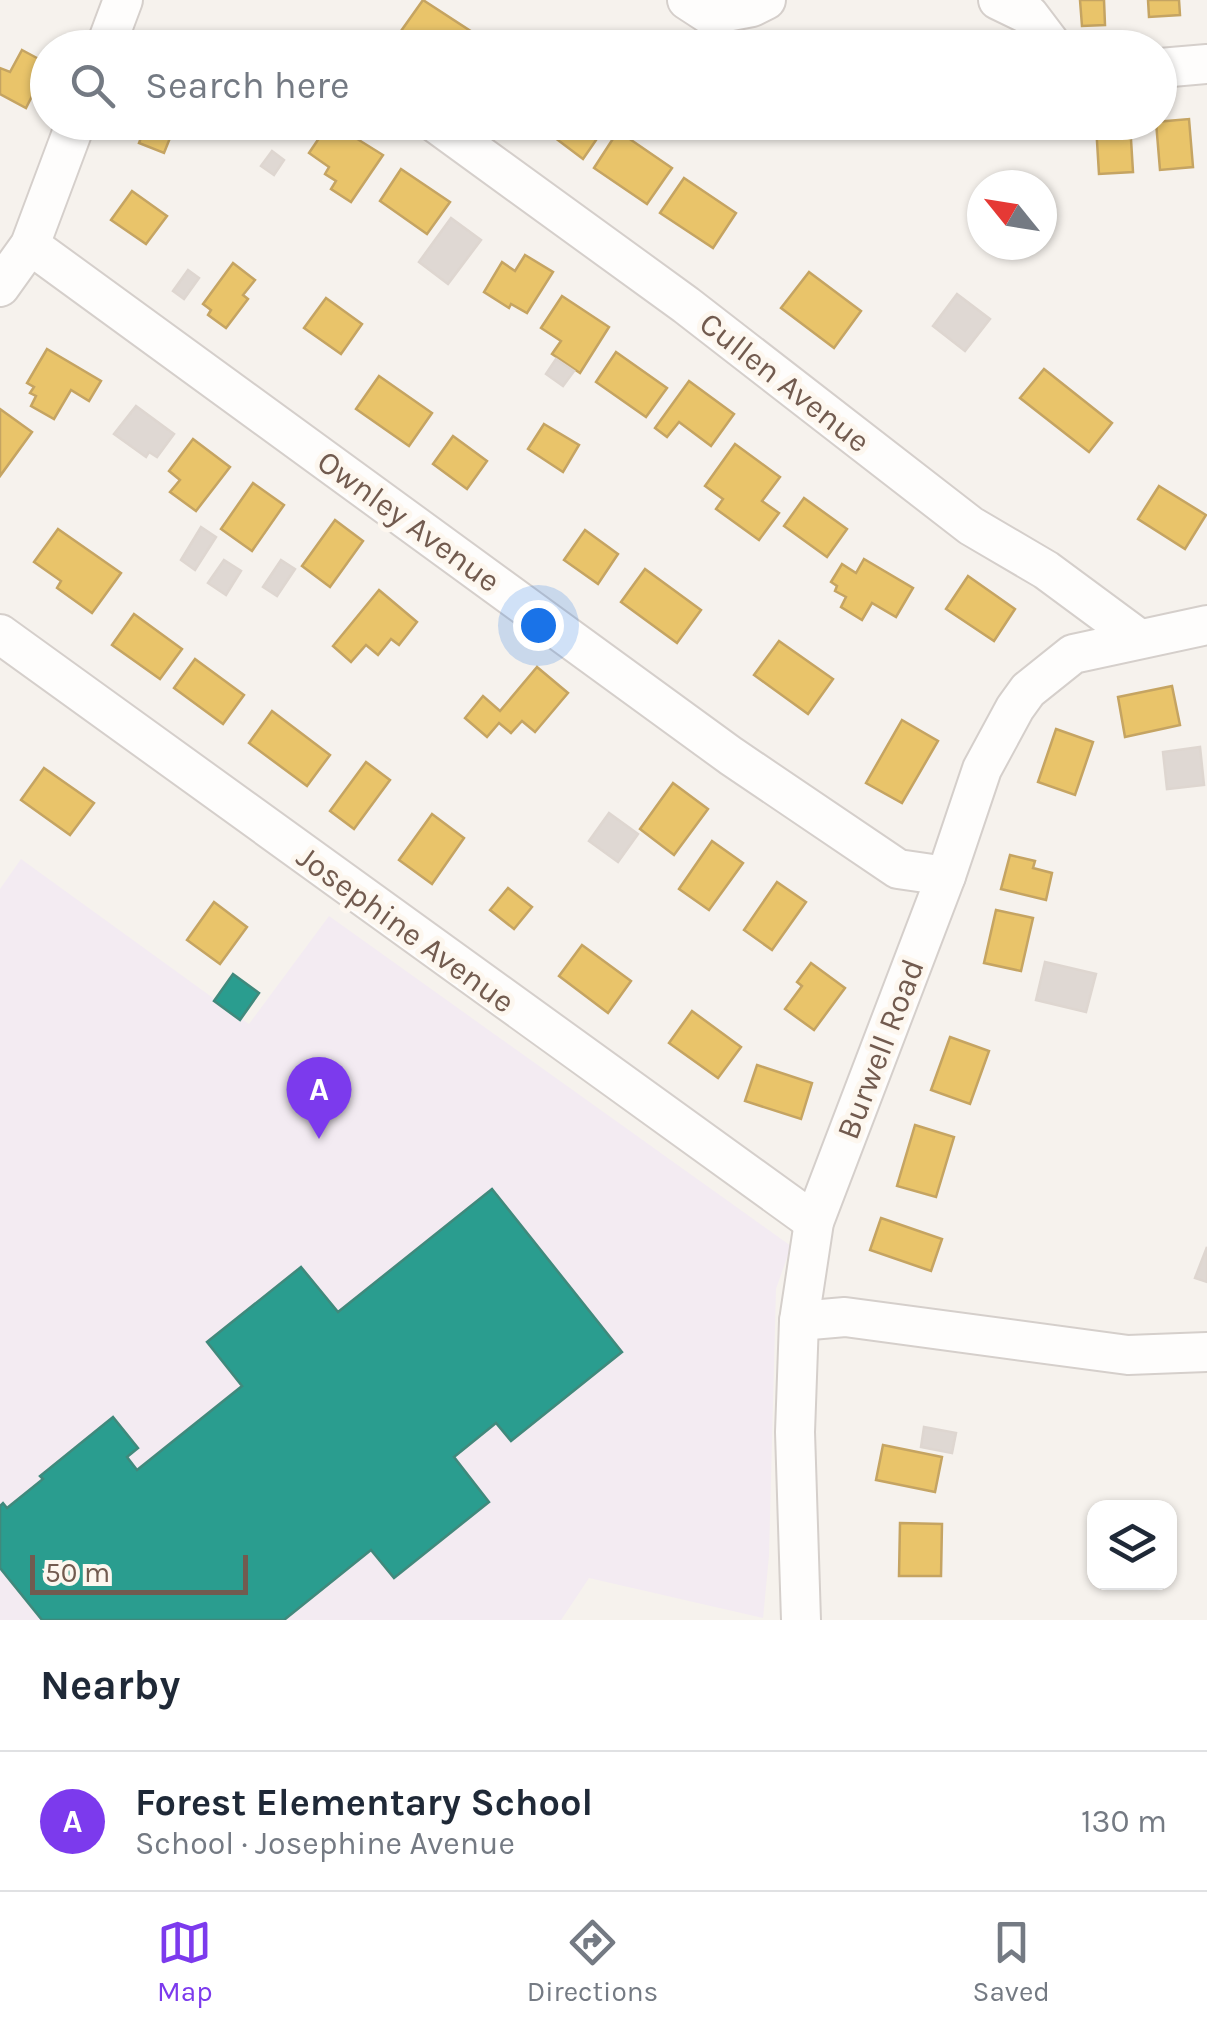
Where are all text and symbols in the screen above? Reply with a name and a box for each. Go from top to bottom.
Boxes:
search box [30,30,1177,140]
icon: search [65,58,120,113]
text: Search here [145,63,349,108]
north arrow [967,170,1057,260]
street label: Cullen Avenue [692,305,877,460]
street label: Ownley Avenue [310,443,507,600]
your location [513,600,564,651]
street label: Josephine Avenue [290,838,522,1021]
street label: Burwell Road [829,954,932,1144]
pin: A [286,1056,352,1139]
map controls [1087,1500,1177,1590]
button: layers [1087,1500,1177,1590]
scale bar [30,1550,248,1594]
text: 50 m [45,1556,110,1589]
text: Nearby [40,1660,180,1710]
text: Forest Elementary School [135,1780,593,1825]
text: A [62,1803,83,1840]
text: 130 m [1081,1803,1167,1840]
text: School · Josephine Avenue [135,1825,515,1862]
tab: Map [157,1915,213,2008]
tab: Directions [527,1915,658,2008]
tab: Saved [972,1915,1050,2008]

